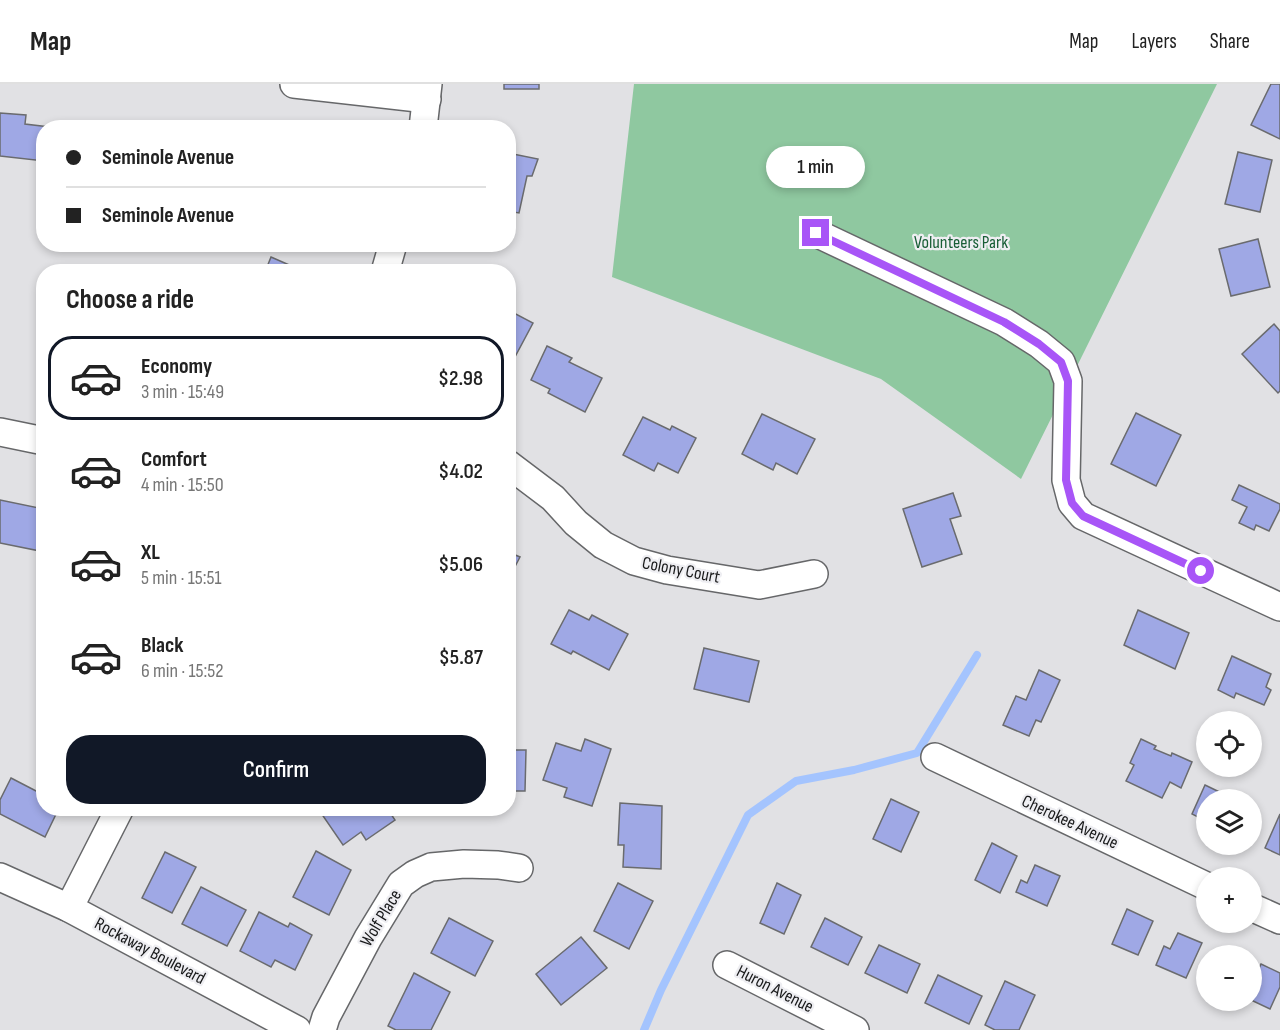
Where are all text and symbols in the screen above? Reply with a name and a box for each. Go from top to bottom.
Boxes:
text: Map [30,25,71,58]
text: Map [1069,29,1098,54]
text: Layers [1131,29,1177,54]
text: Share [1210,29,1250,54]
text: Seminole Avenue [102,144,234,171]
callout: 1 min [766,146,866,188]
text: 1 min [797,155,834,179]
text: Seminole Avenue [102,202,234,229]
route end [802,219,829,246]
park label: Volunteers Park [914,232,1008,253]
text: Choose a ride [66,284,194,316]
icon: car [69,351,123,405]
text: Economy [141,353,212,380]
text: $2.98 [438,365,483,392]
text: 3 min · 15:49 [141,380,224,404]
icon: car [69,444,123,498]
text: Comfort [141,446,207,473]
text: $4.02 [438,458,483,485]
text: 4 min · 15:50 [141,473,224,497]
icon: car [69,537,123,591]
text: XL [141,539,160,566]
text: $5.06 [438,551,483,578]
street label: Colony Court [640,552,722,588]
route start [1187,557,1214,584]
text: 5 min · 15:51 [141,566,221,590]
icon: car [69,630,123,684]
text: Black [141,632,183,659]
text: $5.87 [439,644,483,671]
text: 6 min · 15:52 [141,659,223,683]
map controls [1196,711,1262,1011]
button: locate [1196,711,1262,777]
button: Confirm [66,735,486,804]
button: layers [1196,789,1262,855]
street label: Cherokee Avenue [1018,791,1122,853]
button: + [1196,867,1262,933]
street label: Wolf Place [356,886,406,950]
street label: Rockaway Boulevard [91,913,209,989]
button: − [1196,945,1262,1011]
street label: Huron Avenue [733,961,817,1017]

